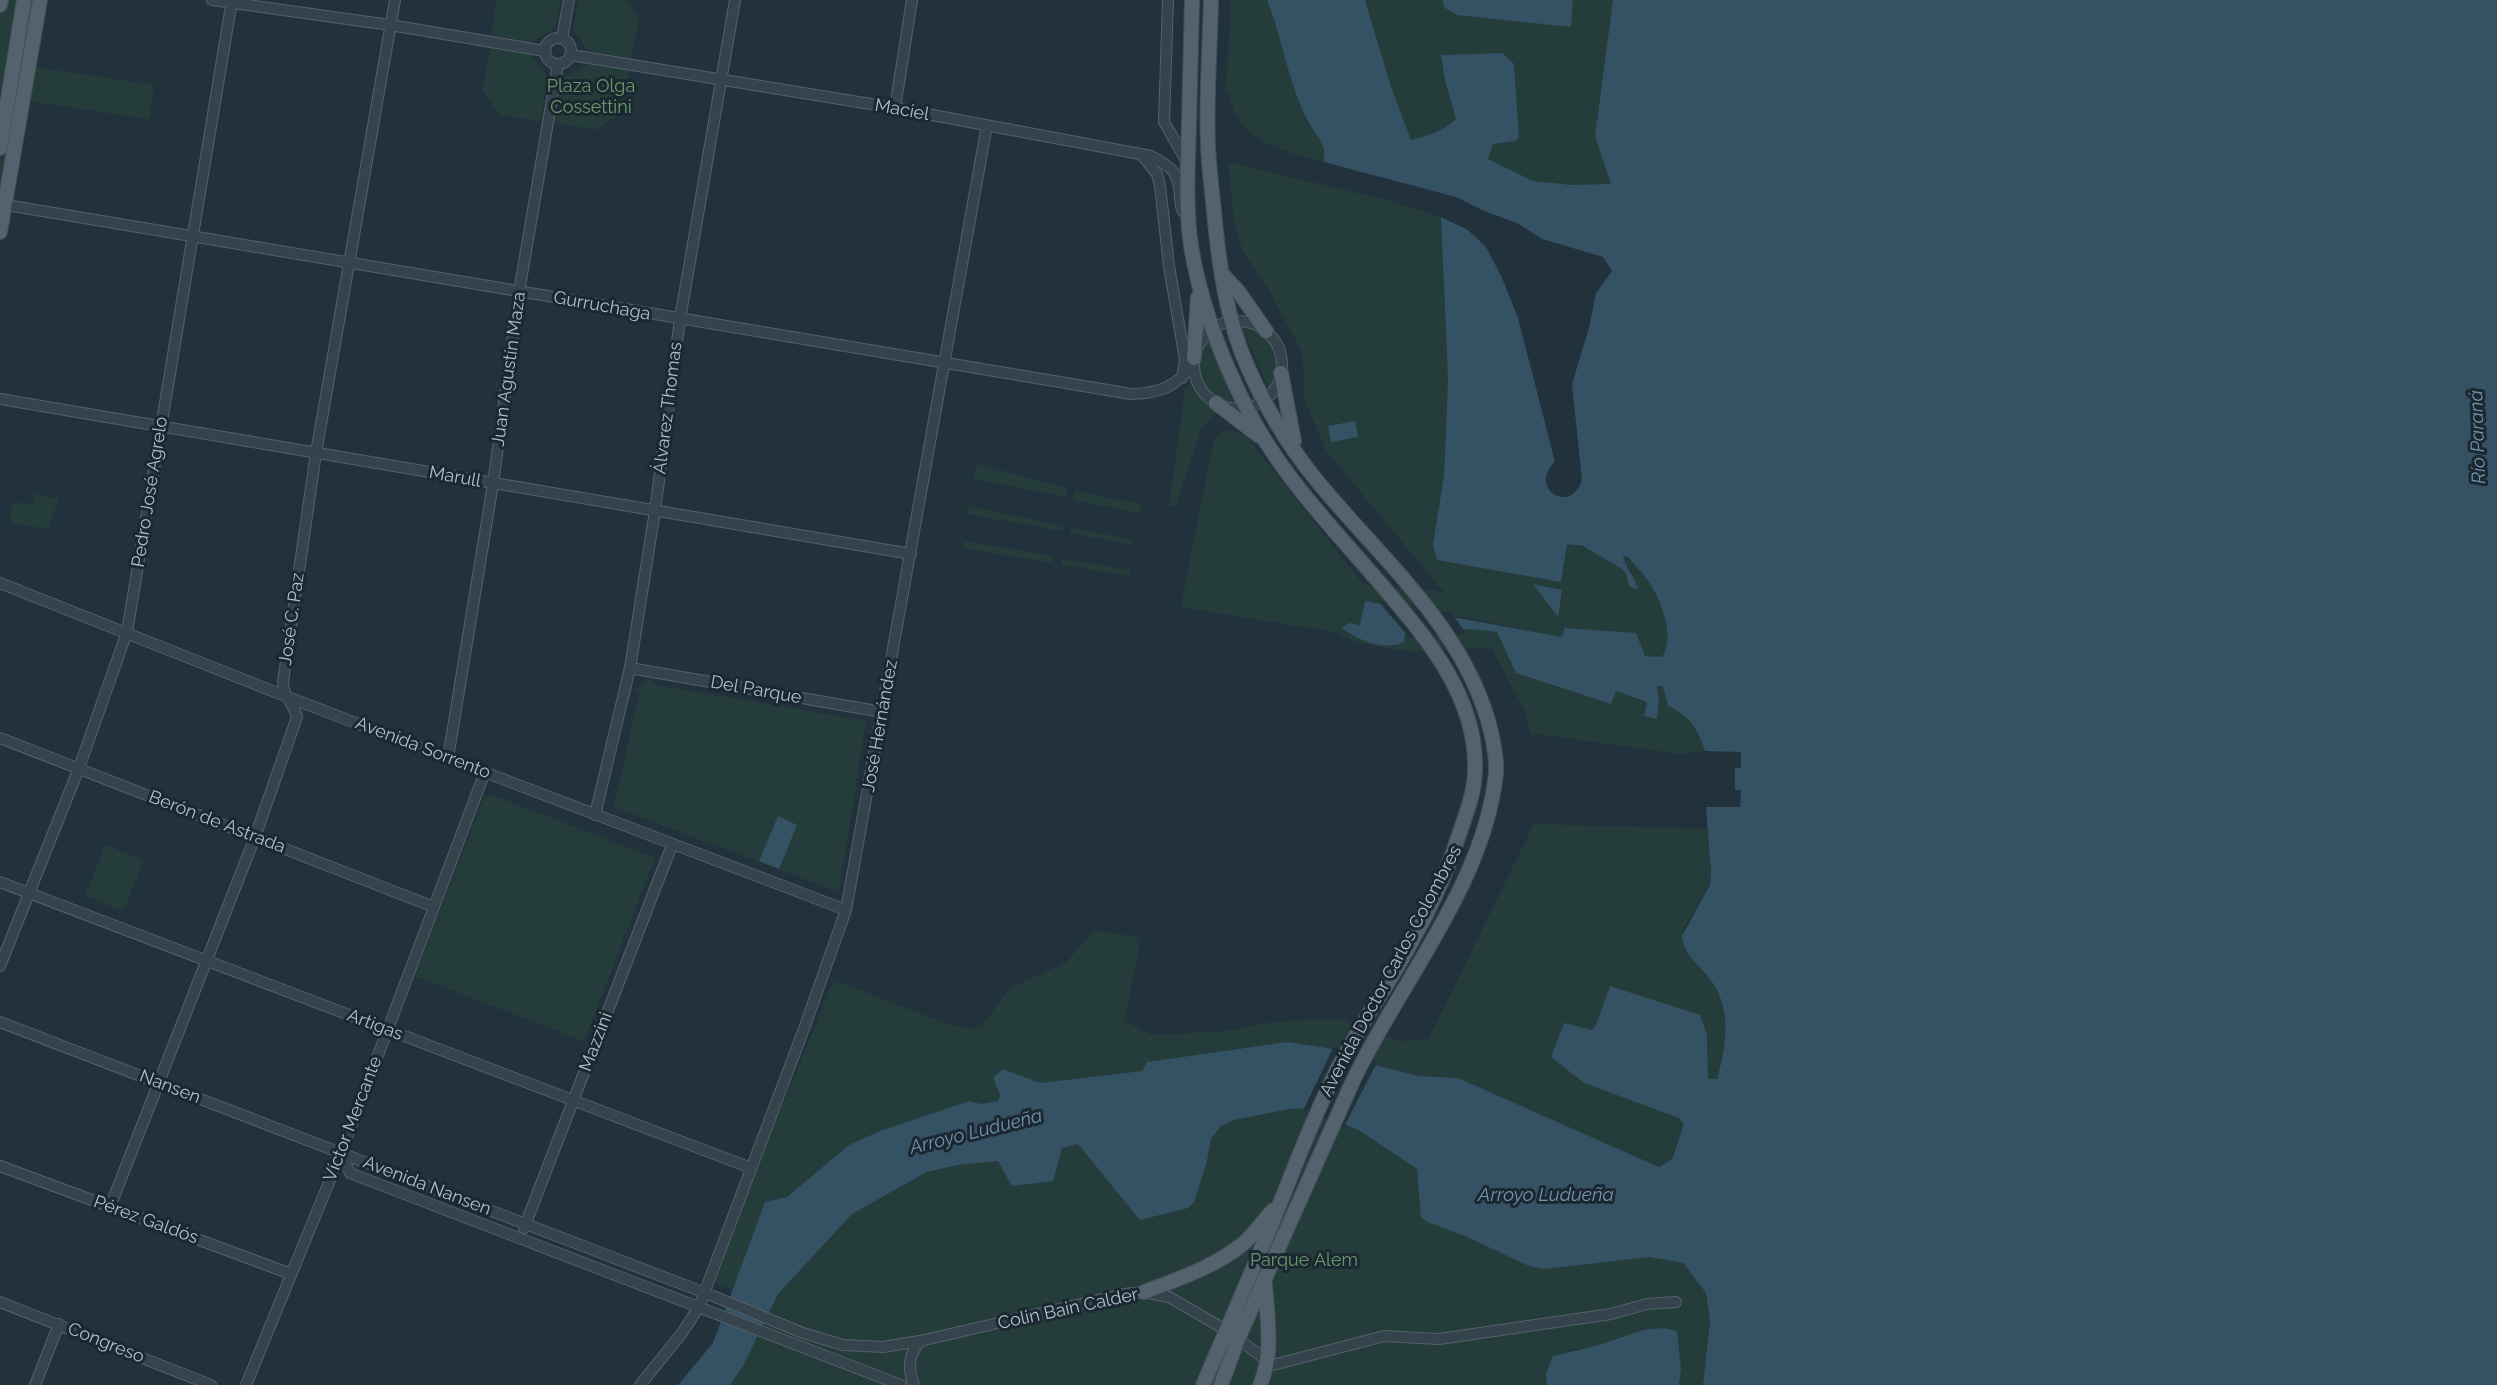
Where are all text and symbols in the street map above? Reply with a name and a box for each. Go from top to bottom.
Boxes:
park label: Plaza Olga Cossettini [547,76,635,119]
street label: Maciel [873,95,931,125]
street label: Gurruchaga [552,287,652,325]
street label: Juan Agustín Maza [487,290,531,448]
street label: Álvarez Thomas [649,341,687,475]
water label: Río Paraná [2465,390,2491,484]
street label: Pedro José Agrelo [127,415,173,569]
street label: Marull [427,462,483,492]
street label: José C. Paz [275,571,309,667]
street label: José Hernández [858,658,902,794]
street label: Del Parque [709,671,803,709]
street label: Avenida Sorrento [352,712,494,784]
street label: Berón de Astrada [146,786,288,858]
street label: Avenida Doctor Carlos Colombres [1315,842,1467,1100]
street label: Artigas [344,1005,406,1045]
street label: Mazzini [575,1009,617,1075]
street label: Víctor Mercante [319,1053,387,1185]
street label: Nansen [136,1065,204,1109]
water label: Arroyo Ludueña [907,1104,1045,1160]
street label: Avenida Nansen [360,1152,494,1220]
water label: Arroyo Ludueña [1478,1184,1614,1206]
street label: Pérez Galdós [91,1191,201,1249]
park label: Parque Alem [1250,1250,1358,1272]
street label: Colin Bain Calder [996,1284,1140,1334]
street label: Congreso [65,1318,147,1368]

